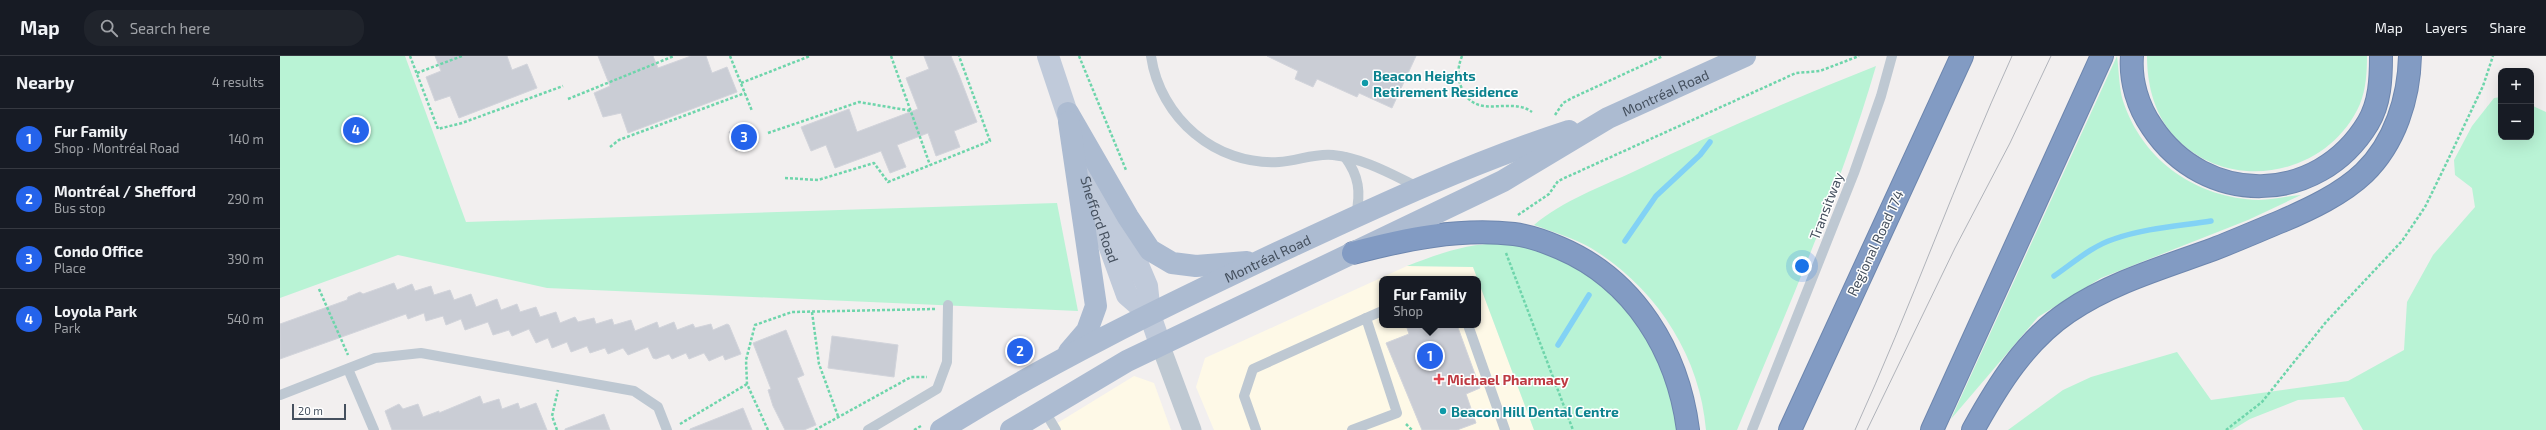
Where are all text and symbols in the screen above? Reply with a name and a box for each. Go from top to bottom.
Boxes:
search box [84,10,364,46]
text: Map [20,16,60,39]
icon: search [98,17,120,39]
text: Search here [130,19,210,37]
text: Map [2375,19,2403,36]
text: Layers [2425,19,2467,36]
text: Share [2489,19,2526,36]
street label: Montréal Road [1619,65,1711,119]
place label: Beacon Heights Retirement Residence [1373,67,1519,100]
map controls [2498,68,2534,140]
button: + [2498,68,2534,104]
text: Nearby [16,72,74,92]
text: 4 results [212,74,264,90]
marker: Beacon Heights Retirement Residence [1360,78,1370,88]
button: − [2498,104,2534,140]
pin: 4 [343,115,369,145]
text: Fur Family [54,122,127,140]
pin: 3 [731,122,757,152]
text: 1 [26,131,32,147]
text: 140 m [229,131,264,147]
text: Shop · Montréal Road [54,140,179,156]
street label: Transitway [1805,169,1847,242]
street label: Shefford Road [1078,174,1123,265]
text: Montréal / Shefford [54,182,196,200]
street label: Regional Road 174 [1843,187,1907,299]
text: 2 [25,191,33,207]
text: 290 m [227,191,264,207]
text: Bus stop [54,200,105,216]
street label: Montréal Road [1221,230,1313,286]
text: Condo Office [54,242,143,260]
text: 3 [25,251,33,267]
text: 390 m [227,251,264,267]
your location [1792,256,1812,276]
text: Place [54,260,86,276]
popup [1379,276,1481,328]
text: Fur Family [1393,285,1467,303]
text: Loyola Park [54,302,137,320]
text: Shop [1393,303,1423,319]
text: 4 [25,311,33,327]
text: 540 m [227,311,264,327]
text: Park [54,320,81,336]
pin: 2 [1007,336,1033,366]
pin: 1 [1417,341,1443,371]
place label: Michael Pharmacy [1447,371,1569,388]
marker: Michael Pharmacy [1434,374,1444,384]
scale bar [292,402,346,421]
place label: Beacon Hill Dental Centre [1451,403,1619,420]
text: 20 m [298,404,323,417]
marker: Beacon Hill Dental Centre [1438,406,1448,416]

